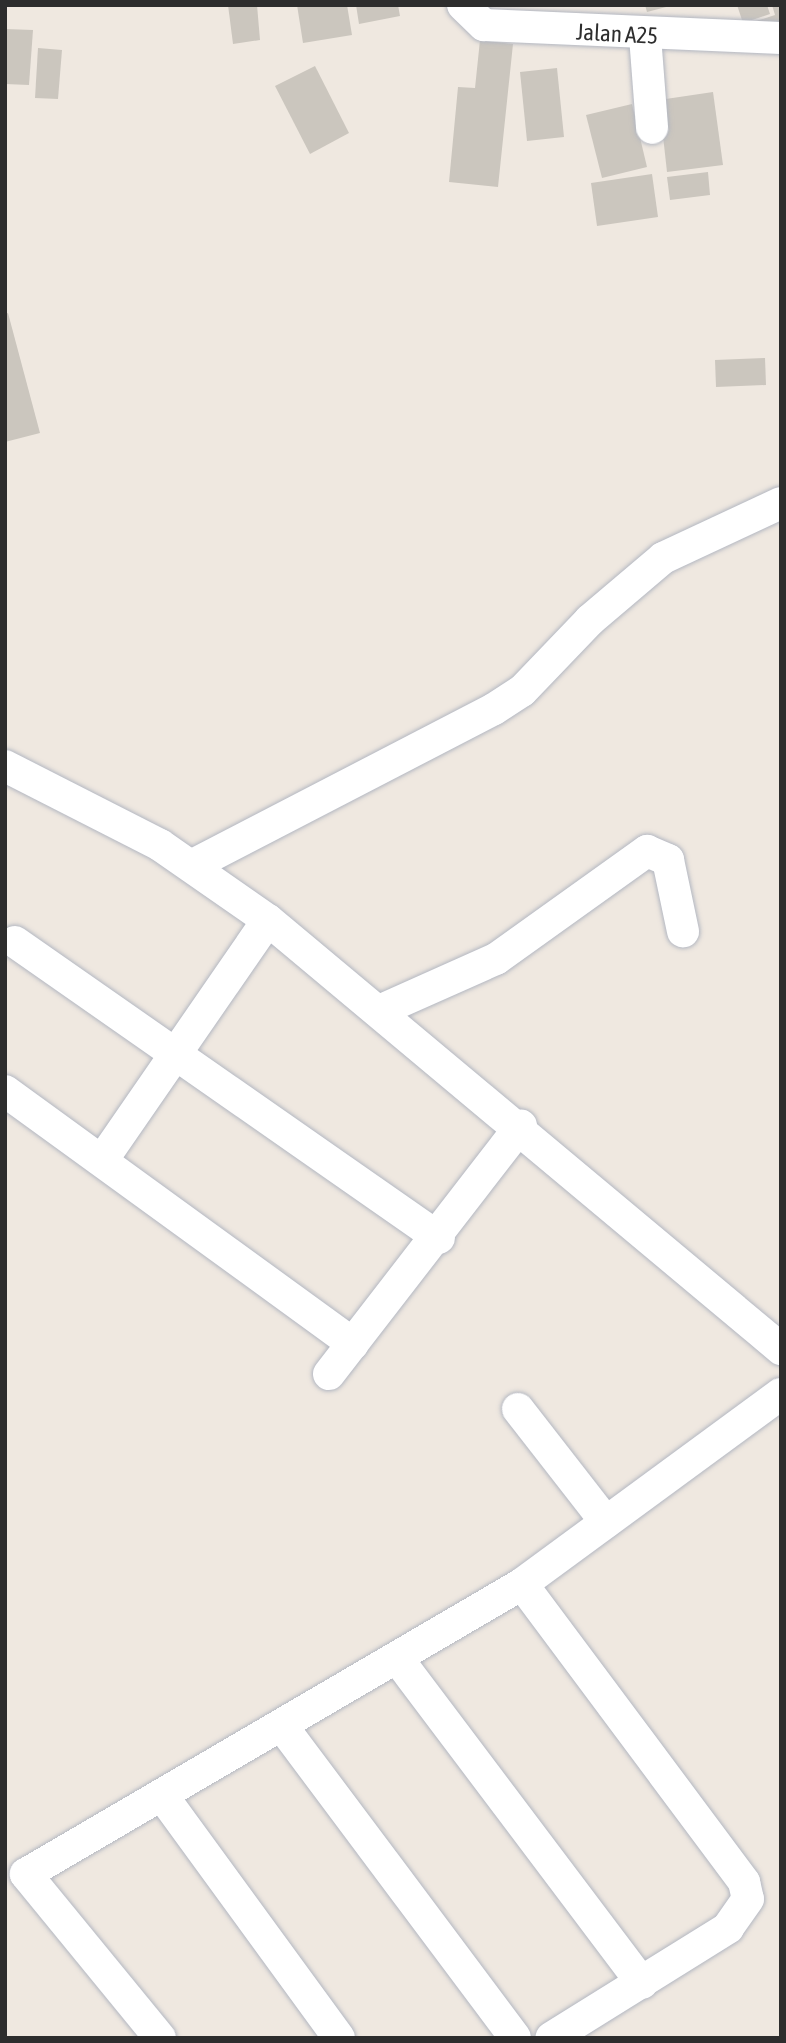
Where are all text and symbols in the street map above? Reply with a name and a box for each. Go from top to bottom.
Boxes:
street label: Jalan A25 [575,18,659,50]

